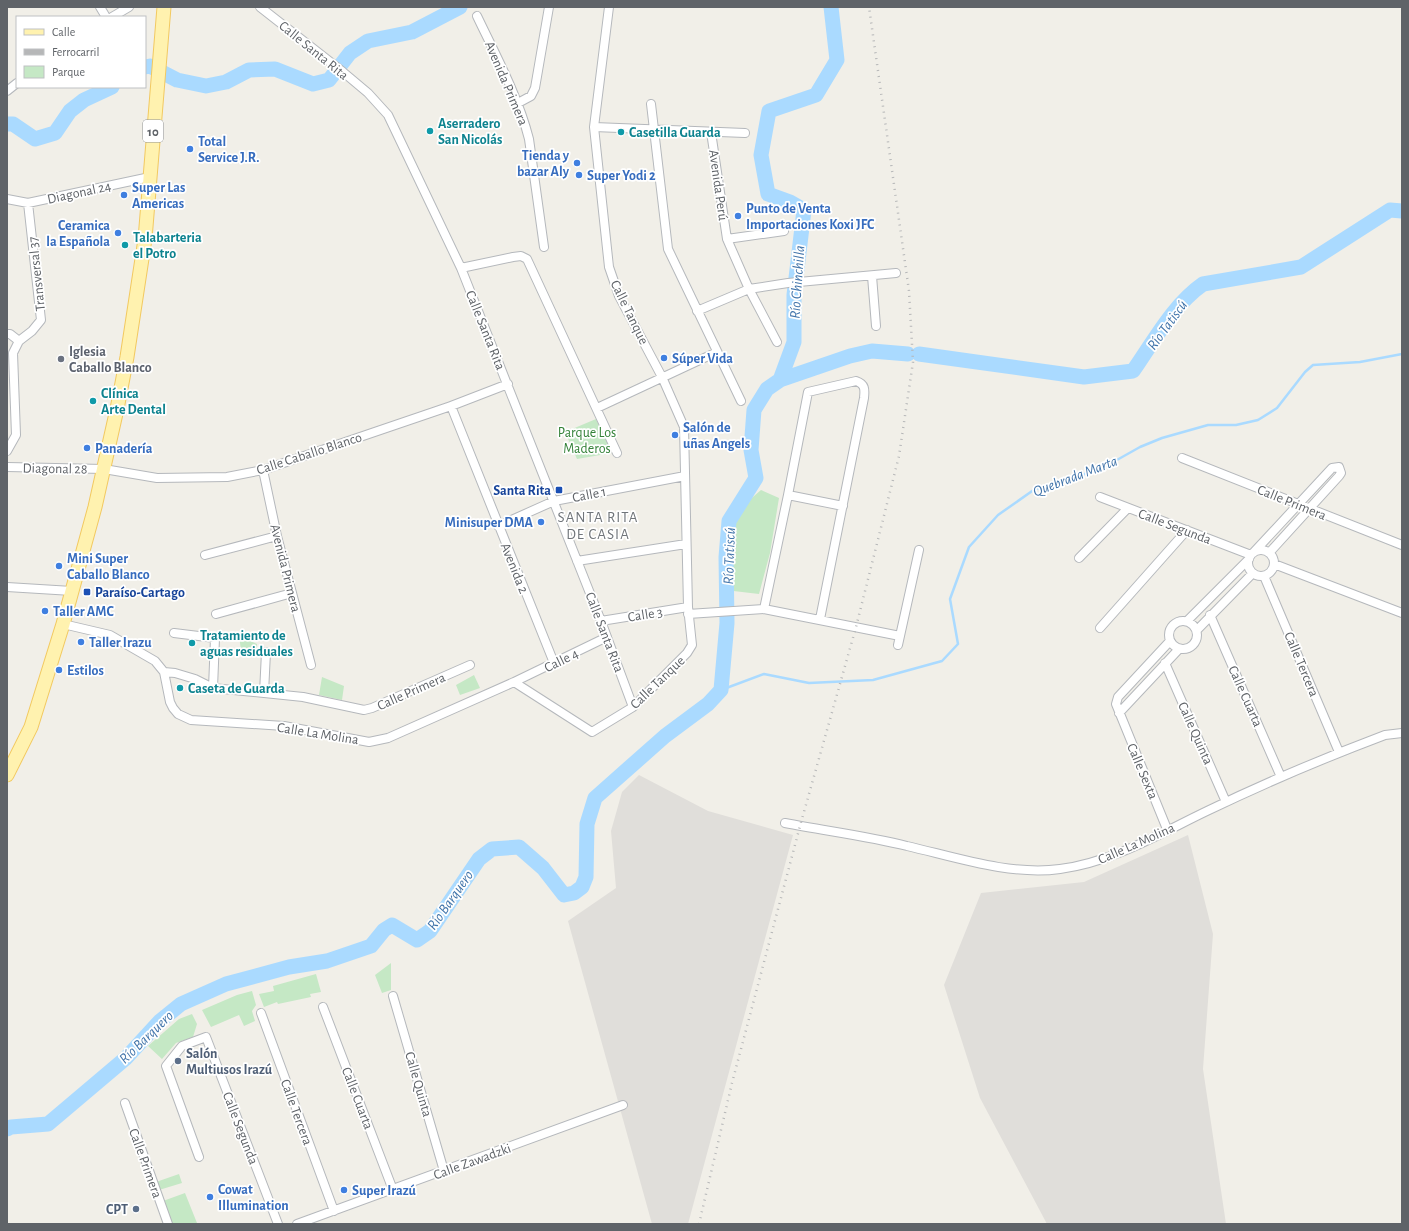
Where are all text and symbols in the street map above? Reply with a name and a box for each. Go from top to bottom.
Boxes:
legend [16,16,146,88]
street label: Calle Santa Rita [276,19,351,83]
text: Calle [52,26,75,38]
street label: Avenida Primera [482,39,530,128]
text: Ferrocarril [52,46,99,58]
text: Parque [52,66,85,78]
place label: Aserradero San Nicolás [438,117,502,147]
road number: 10 [143,120,163,142]
marker: Aserradero San Nicolás [425,126,435,136]
place label: Casetilla Guarda [629,126,721,140]
marker: Casetilla Guarda [616,127,626,137]
place label: Total Service J.R. [198,135,259,165]
marker: Total Service J.R. [185,144,195,154]
place label: Tienda y bazar Aly [517,149,570,179]
street label: Avenida Perú [706,149,730,221]
marker: Tienda y bazar Aly [572,158,582,168]
place label: Super Yodi 2 [587,169,656,183]
marker: Super Yodi 2 [574,170,584,180]
street label: Diagonal 24 [46,179,113,207]
place label: Super Las Americas [132,181,185,211]
marker: Super Las Americas [119,190,129,200]
place label: Punto de Venta Importaciones Koxi JFC [746,202,875,232]
marker: Punto de Venta Importaciones Koxi JFC [733,211,743,221]
place label: Ceramica la Española [46,219,110,249]
marker: Ceramica la Española [113,228,123,238]
place label: Talabarteria el Potro [133,231,202,261]
street label: Transversal 37 [26,236,48,312]
marker: Talabarteria el Potro [120,240,130,250]
water label: Río Chinchilla [787,245,808,319]
street label: Calle Tanque [608,278,651,347]
street label: Calle Santa Rita [463,289,508,373]
water label: Río Tatiscú [1144,298,1190,353]
place label: Iglesia Caballo Blanco [69,345,152,375]
place label: Súper Vida [672,352,733,366]
marker: Súper Vida [659,353,669,363]
marker: Iglesia Caballo Blanco [56,354,66,364]
place label: Clínica Arte Dental [101,387,166,417]
marker: Clínica Arte Dental [88,396,98,406]
place label: Salón de uñas Angels [683,421,750,451]
park label: Parque Los Maderos [558,426,616,456]
street label: Calle Caballo Blanco [255,430,364,478]
marker: Salón de uñas Angels [670,430,680,440]
place label: Panadería [95,442,153,456]
marker: Panadería [82,443,92,453]
water label: Quebrada Marta [1031,453,1119,499]
street label: Diagonal 28 [22,461,88,477]
street label: Calle Primera [1255,483,1329,523]
place label: Santa Rita [493,484,551,498]
marker: Santa Rita [554,485,564,495]
street label: Calle 1 [571,485,607,505]
street label: Calle Segunda [1136,507,1214,547]
district label: SANTA RITA DE CASIA [558,510,638,542]
place label: Minisuper DMA [445,516,534,530]
marker: Minisuper DMA [536,517,546,527]
street label: Avenida Primera [267,523,303,614]
water label: Río Tatiscú [721,527,738,585]
street label: Avenida 2 [498,541,530,596]
place label: Mini Super Caballo Blanco [67,552,150,582]
marker: Mini Super Caballo Blanco [54,561,64,571]
place label: Paraíso-Cartago [95,586,185,600]
marker: Paraíso-Cartago [82,587,92,597]
street label: Calle Santa Rita [582,590,626,675]
place label: Taller AMC [53,605,114,619]
street label: Calle 3 [627,605,664,625]
marker: Taller AMC [40,606,50,616]
place label: Tratamiento de aguas residuales [200,629,293,659]
street label: Calle Tercera [1281,630,1321,699]
place label: Taller Irazu [89,636,152,650]
marker: Taller Irazu [76,637,86,647]
marker: Tratamiento de aguas residuales [187,638,197,648]
street label: Calle 4 [542,647,581,675]
street label: Calle Tanque [628,653,688,712]
place label: Estilos [67,664,104,678]
street label: Calle Cuarta [1225,664,1265,730]
marker: Estilos [54,665,64,675]
street label: Calle Primera [375,670,448,713]
place label: Caseta de Guarda [188,682,285,696]
marker: Caseta de Guarda [175,683,185,693]
street label: Calle Quinta [1175,700,1215,767]
street label: Calle La Molina [276,721,360,747]
street label: Calle Sexta [1124,741,1160,802]
street label: Calle La Molina [1096,821,1177,867]
water label: Río Barquero [425,868,476,933]
water label: Río Barquero [116,1008,176,1067]
place label: Salón Multiusos Irazú [186,1047,273,1077]
street label: Calle Quinta [402,1050,434,1119]
marker: Salón Multiusos Irazú [173,1056,183,1066]
street label: Calle Cuarta [339,1065,376,1132]
street label: Calle Tercera [278,1078,315,1148]
street label: Calle Segunda [220,1090,261,1167]
street label: Calle Primera [126,1127,164,1200]
street label: Calle Zawadzki [432,1141,513,1182]
place label: Cowat Illumination [218,1183,289,1213]
place label: Super Irazú [352,1184,417,1198]
marker: Super Irazú [339,1185,349,1195]
marker: Cowat Illumination [205,1192,215,1202]
place label: CPT [106,1203,128,1217]
marker: CPT [131,1204,141,1214]

